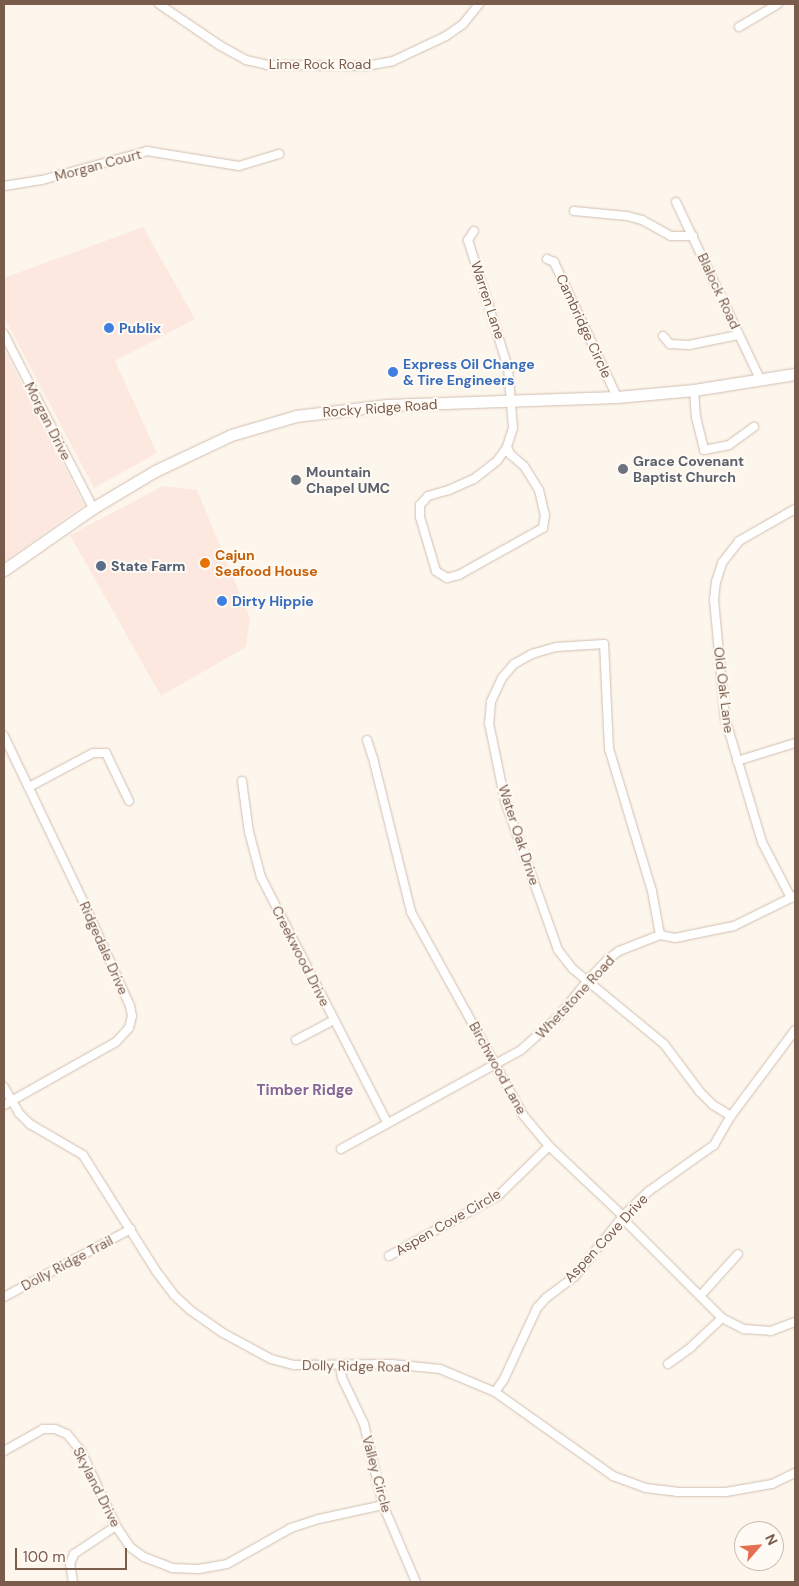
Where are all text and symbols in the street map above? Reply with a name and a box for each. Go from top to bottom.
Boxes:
street label: Lime Rock Road [269,56,371,72]
street label: Morgan Court [53,145,143,185]
street label: Blalock Road [694,250,744,332]
street label: Warren Lane [467,259,509,341]
street label: Cambridge Circle [553,271,615,381]
place label: Publix [119,320,161,336]
marker: Publix [103,322,115,334]
place label: Express Oil Change & Tire Engineers [403,356,535,388]
marker: Express Oil Change & Tire Engineers [387,366,399,378]
street label: Morgan Drive [21,379,75,463]
street label: Rocky Ridge Road [322,396,438,420]
place label: Grace Covenant Baptist Church [633,453,744,486]
marker: Grace Covenant Baptist Church [617,463,629,475]
place label: Mountain Chapel UMC [306,464,390,497]
marker: Mountain Chapel UMC [290,474,302,486]
place label: Cajun Seafood House [215,547,318,580]
marker: Cajun Seafood House [199,557,211,569]
place label: State Farm [111,558,186,574]
marker: State Farm [95,560,107,572]
place label: Dirty Hippie [232,593,314,609]
marker: Dirty Hippie [216,595,228,607]
street label: Old Oak Lane [710,646,738,734]
street label: Water Oak Drive [495,783,543,887]
street label: Ridgedale Drive [76,899,132,997]
street label: Creekwood Drive [268,903,334,1009]
street label: Whetstone Road [532,952,618,1042]
street label: Birchwood Lane [466,1019,530,1117]
district label: Timber Ridge [257,1082,353,1100]
street label: Aspen Cove Circle [392,1185,504,1259]
street label: Aspen Cove Drive [561,1190,651,1286]
street label: Dolly Ridge Trail [18,1232,116,1294]
street label: Dolly Ridge Road [302,1357,410,1375]
street label: Valley Circle [359,1434,395,1514]
street label: Skyland Drive [70,1444,124,1530]
north arrow [734,1521,784,1571]
text: N [761,1531,782,1548]
scale bar [18,1538,130,1570]
text: 100 m [23,1547,66,1567]

